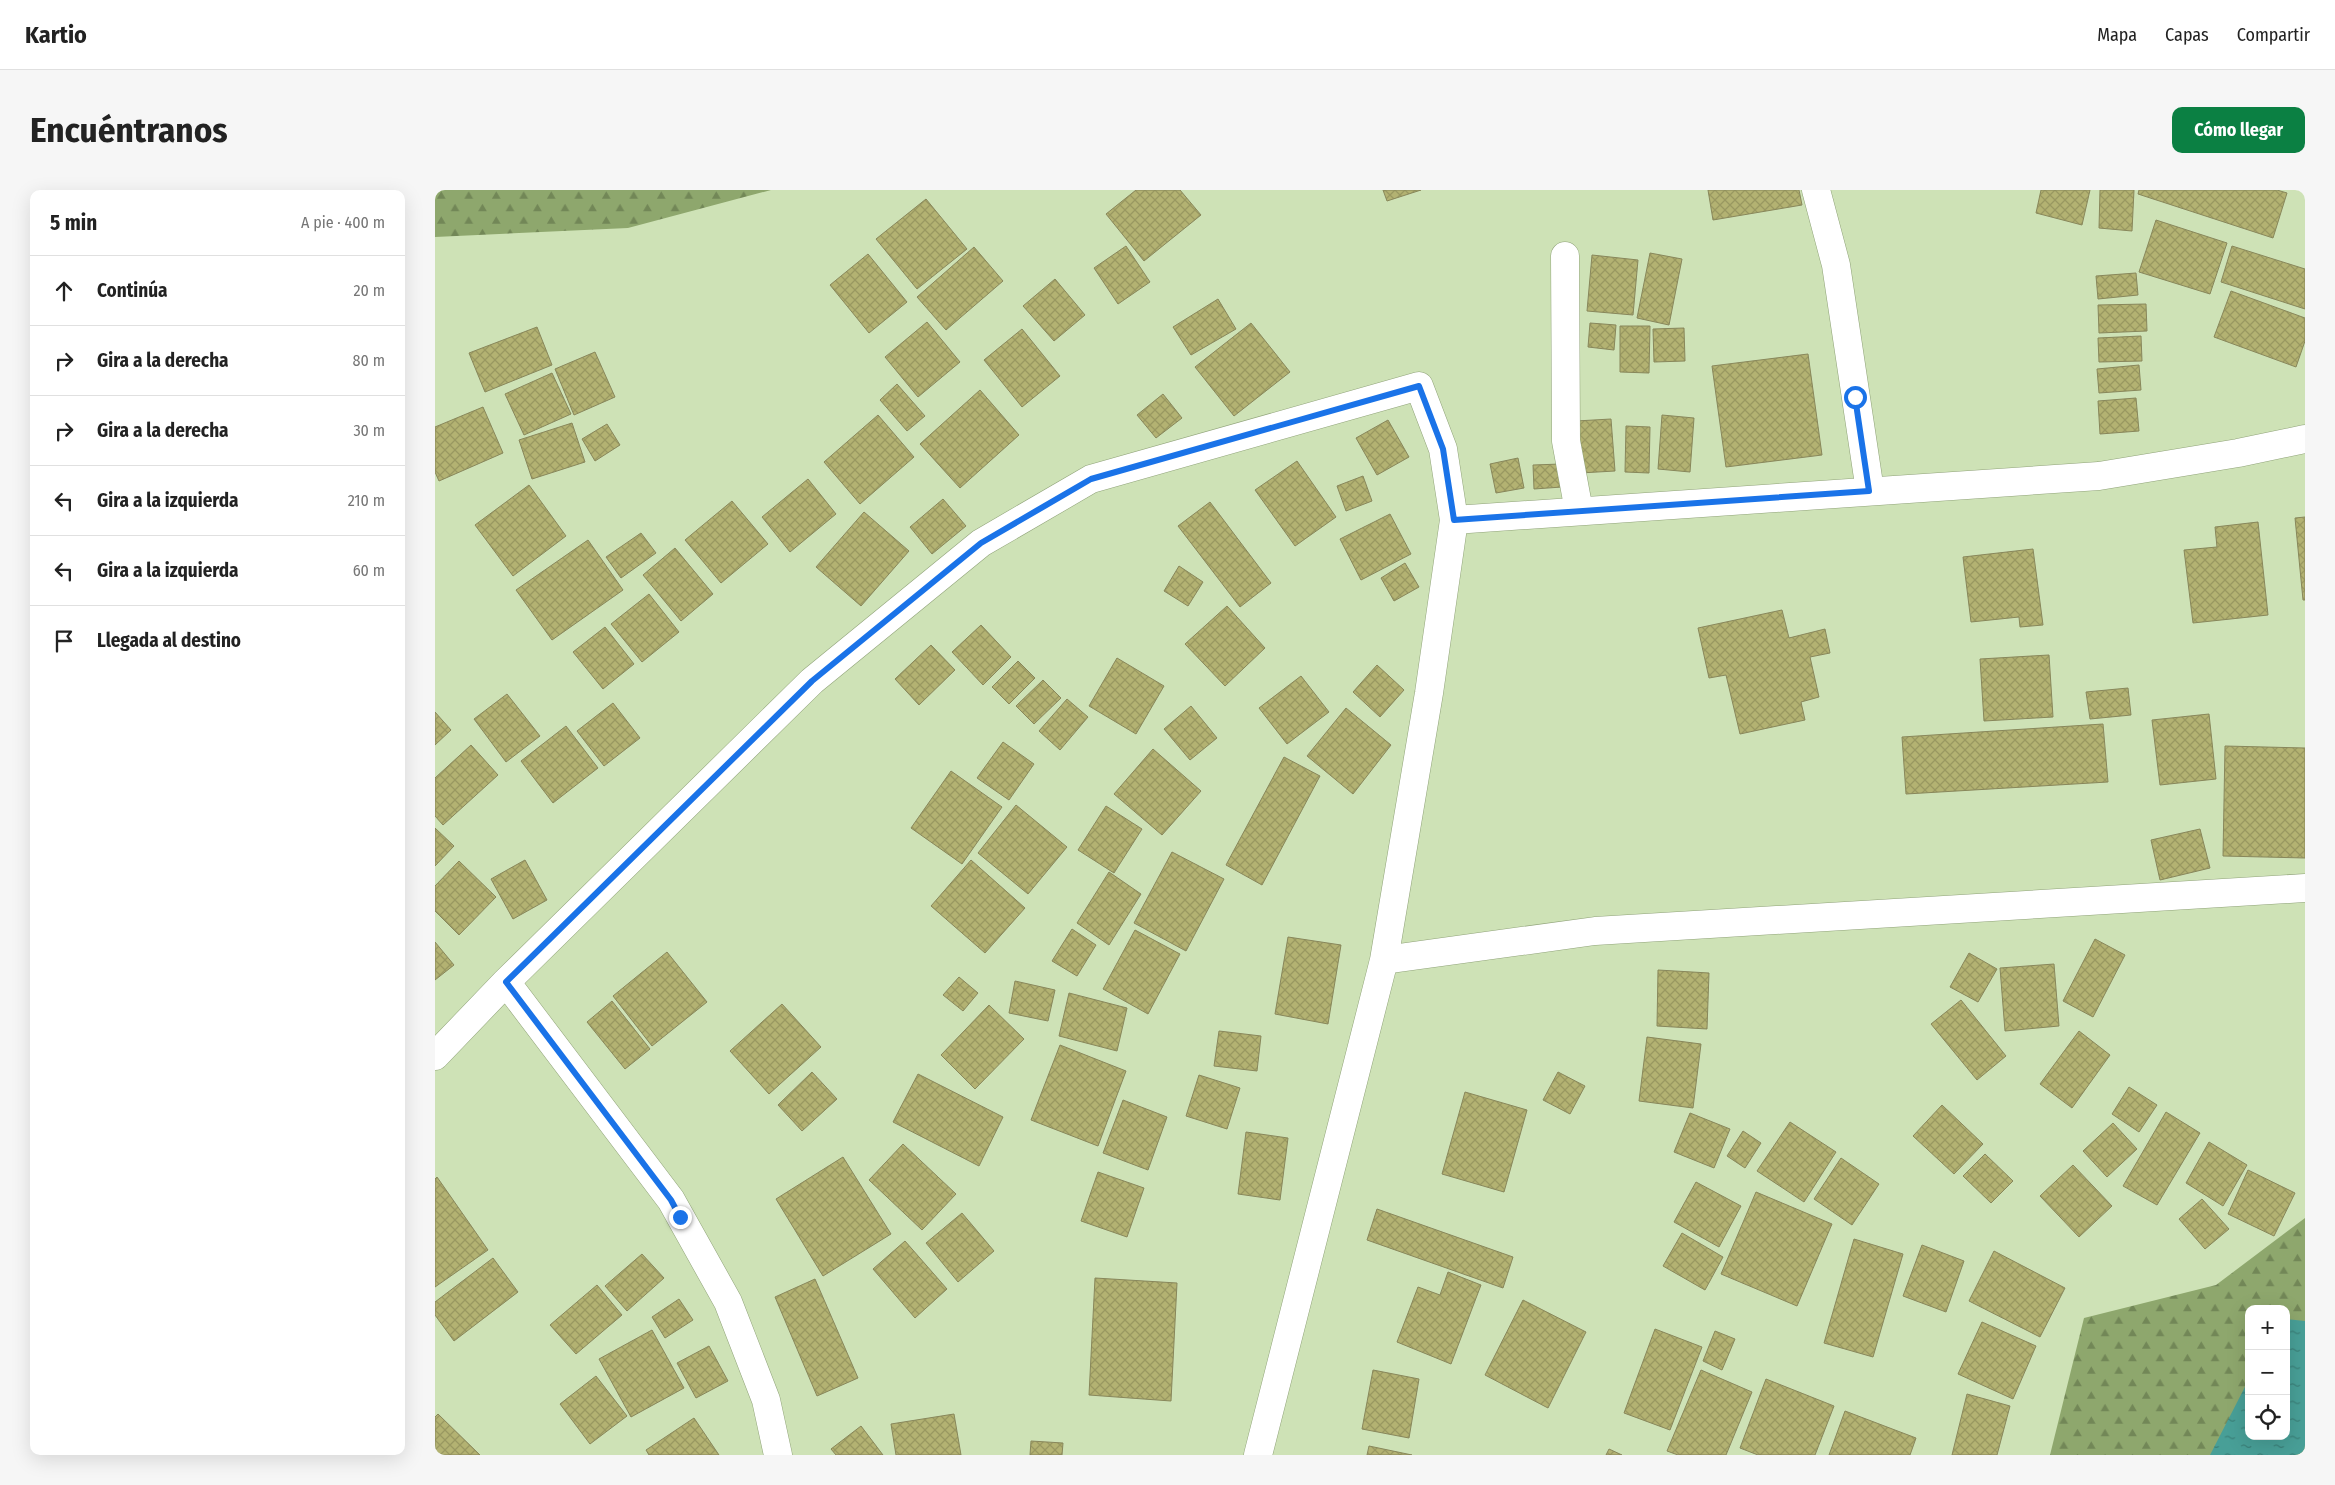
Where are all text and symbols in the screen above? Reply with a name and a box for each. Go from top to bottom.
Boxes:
text: Kartio [25,21,87,49]
text: Mapa [2097,24,2137,46]
text: Capas [2165,24,2209,46]
text: Compartir [2237,24,2310,46]
button: Cómo llegar [2172,107,2305,153]
text: Encuéntranos [30,109,228,151]
text: 5 min [50,210,97,236]
text: A pie · 400 m [301,213,385,232]
icon: ahead [50,277,78,305]
text: Continúa [97,279,168,302]
text: 20 m [354,281,385,300]
icon: right [50,347,78,375]
text: Gira a la derecha [97,349,229,372]
text: 80 m [353,351,385,370]
route start [1844,386,1867,409]
icon: right [50,417,78,445]
text: Gira a la derecha [97,419,229,442]
text: 30 m [353,421,385,440]
icon: left [50,487,78,515]
text: Gira a la izquierda [97,489,239,512]
text: 210 m [348,491,385,510]
icon: left [50,557,78,585]
text: Gira a la izquierda [97,559,239,582]
text: 60 m [353,561,385,580]
icon: arrive [50,627,78,655]
text: Llegada al destino [97,629,241,652]
route end [669,1206,692,1229]
map controls [2245,1305,2290,1440]
button: + [2245,1305,2290,1350]
button: − [2245,1350,2290,1395]
button: locate [2245,1395,2290,1440]

